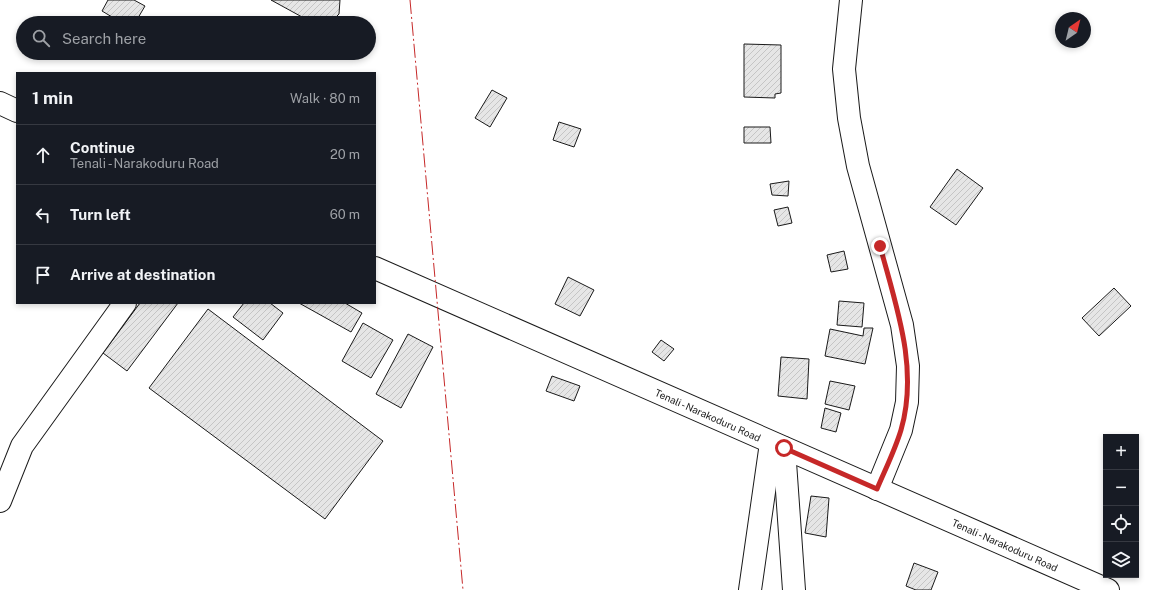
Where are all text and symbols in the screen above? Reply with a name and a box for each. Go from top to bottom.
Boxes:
north arrow [1055,12,1091,48]
search box [16,16,376,60]
icon: search [30,27,52,49]
text: Search here [62,30,146,47]
text: 1 min [32,88,73,108]
text: Walk · 80 m [290,91,360,106]
text: Continue [70,139,135,156]
icon: ahead [32,144,54,166]
text: 20 m [330,147,360,162]
text: Tenali - Narakoduru Road [70,156,219,171]
icon: left [32,204,54,226]
text: Turn left [70,206,131,223]
text: 60 m [330,207,360,222]
route end [871,237,889,255]
icon: arrive [32,264,54,286]
text: Arrive at destination [70,266,215,283]
street label: Tenali - Narakoduru Road [653,386,763,444]
map controls [1103,434,1139,578]
button: + [1103,434,1139,470]
route start [775,439,793,457]
button: − [1103,470,1139,506]
button: locate [1103,506,1139,542]
street label: Tenali - Narakoduru Road [950,516,1060,574]
button: layers [1103,542,1139,578]

